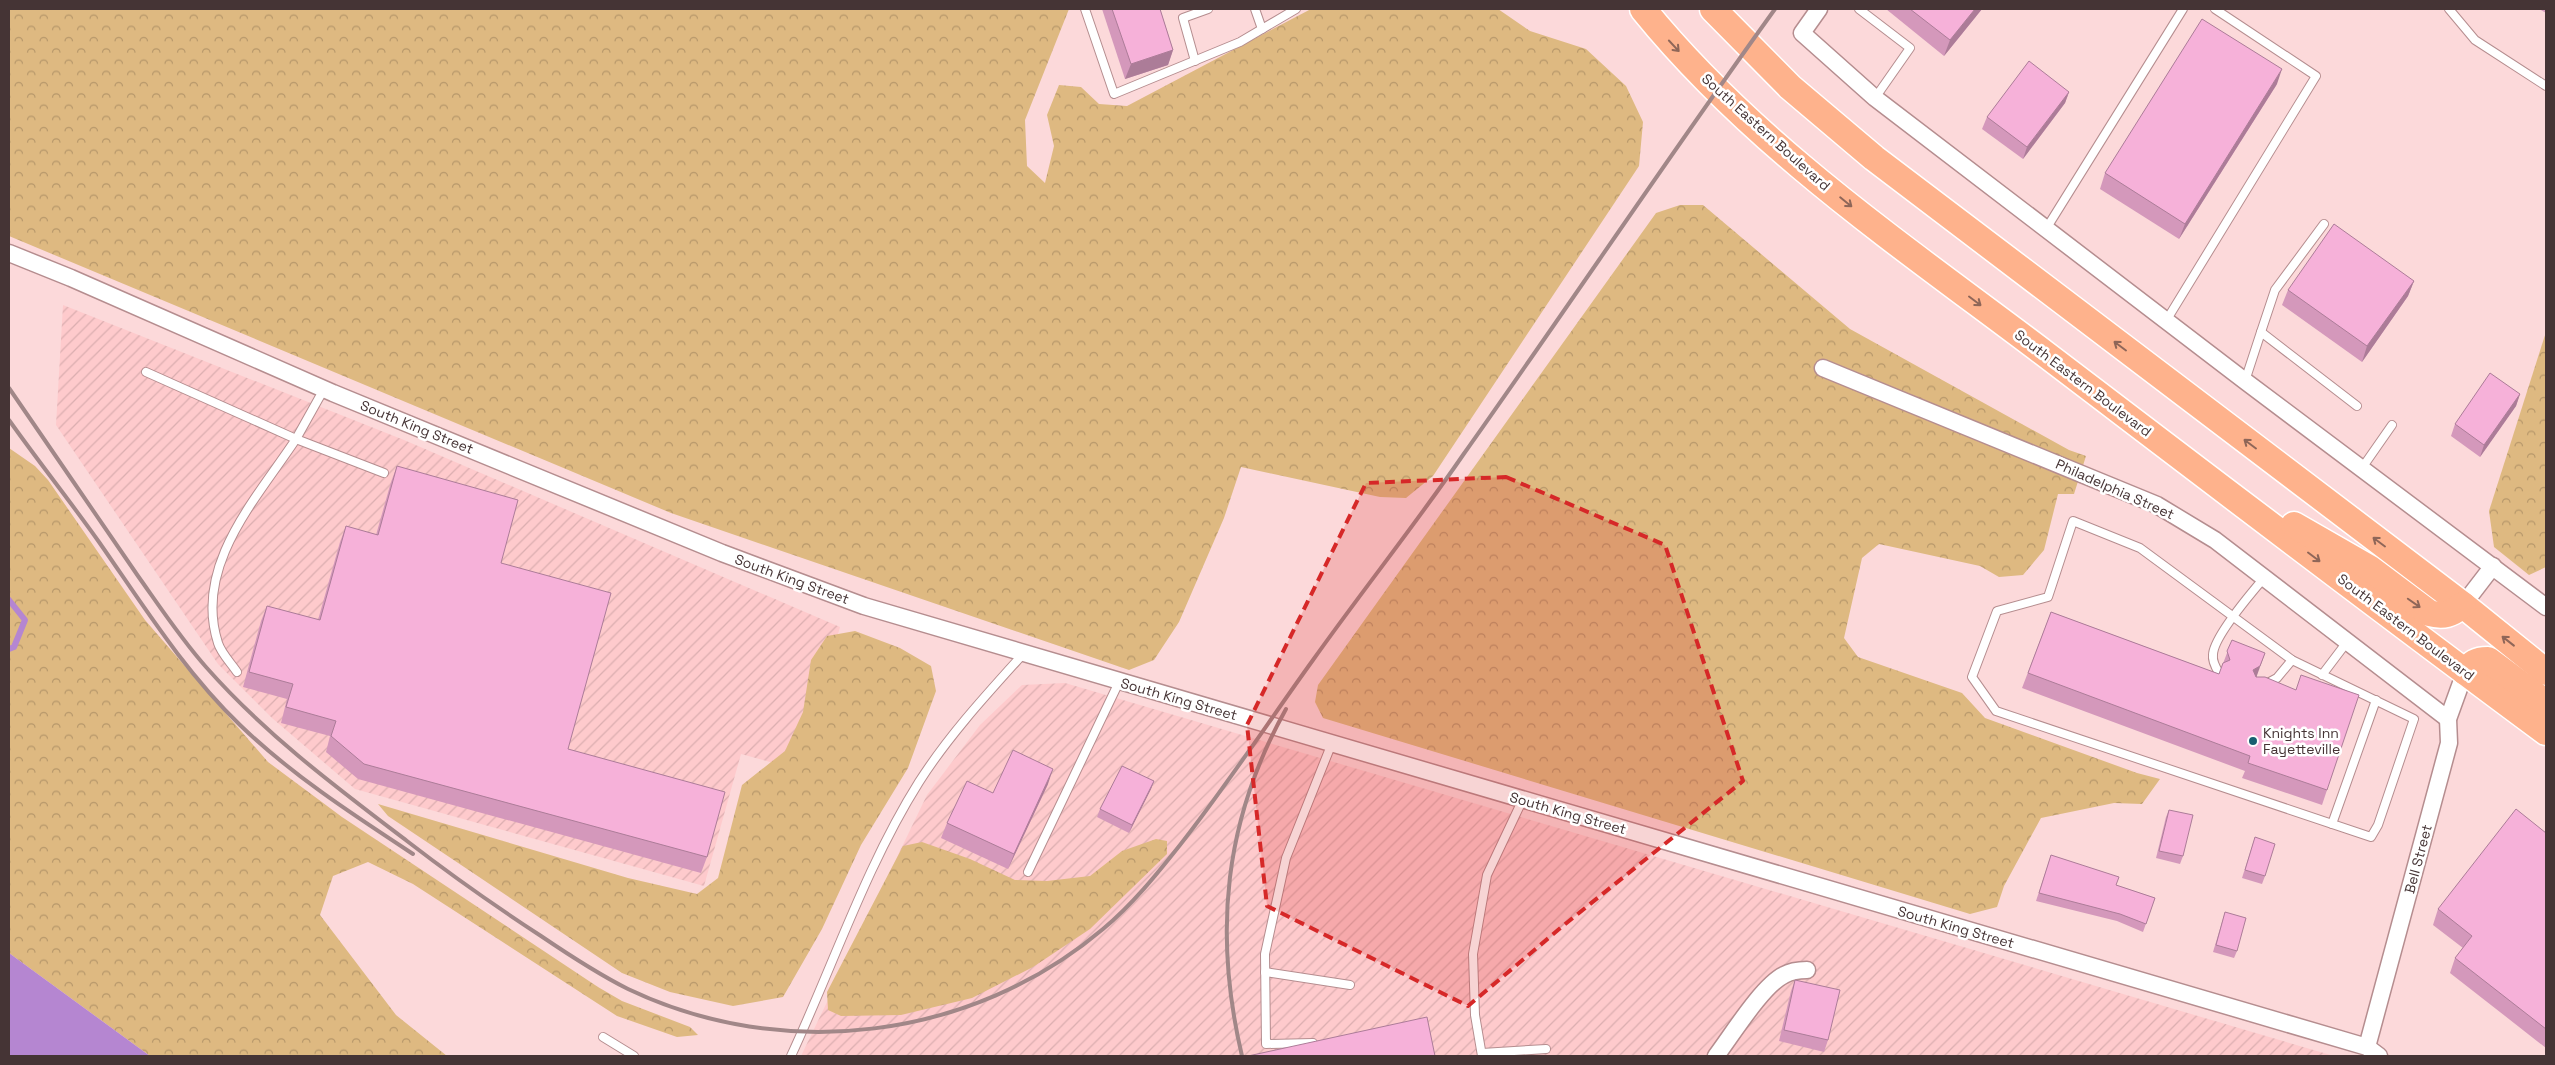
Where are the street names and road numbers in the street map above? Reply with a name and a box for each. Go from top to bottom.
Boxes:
street label: South Eastern Boulevard [1698,70,1834,194]
street label: South Eastern Boulevard [2011,326,2155,440]
street label: South King Street [358,396,476,458]
street label: Philadelphia Street [2053,455,2177,523]
street label: South King Street [732,550,852,608]
street label: South Eastern Boulevard [2334,570,2478,684]
street label: South King Street [1119,674,1239,724]
street label: South King Street [1508,788,1628,838]
street label: Bell Street [2400,822,2436,896]
street label: South King Street [1896,902,2016,952]

